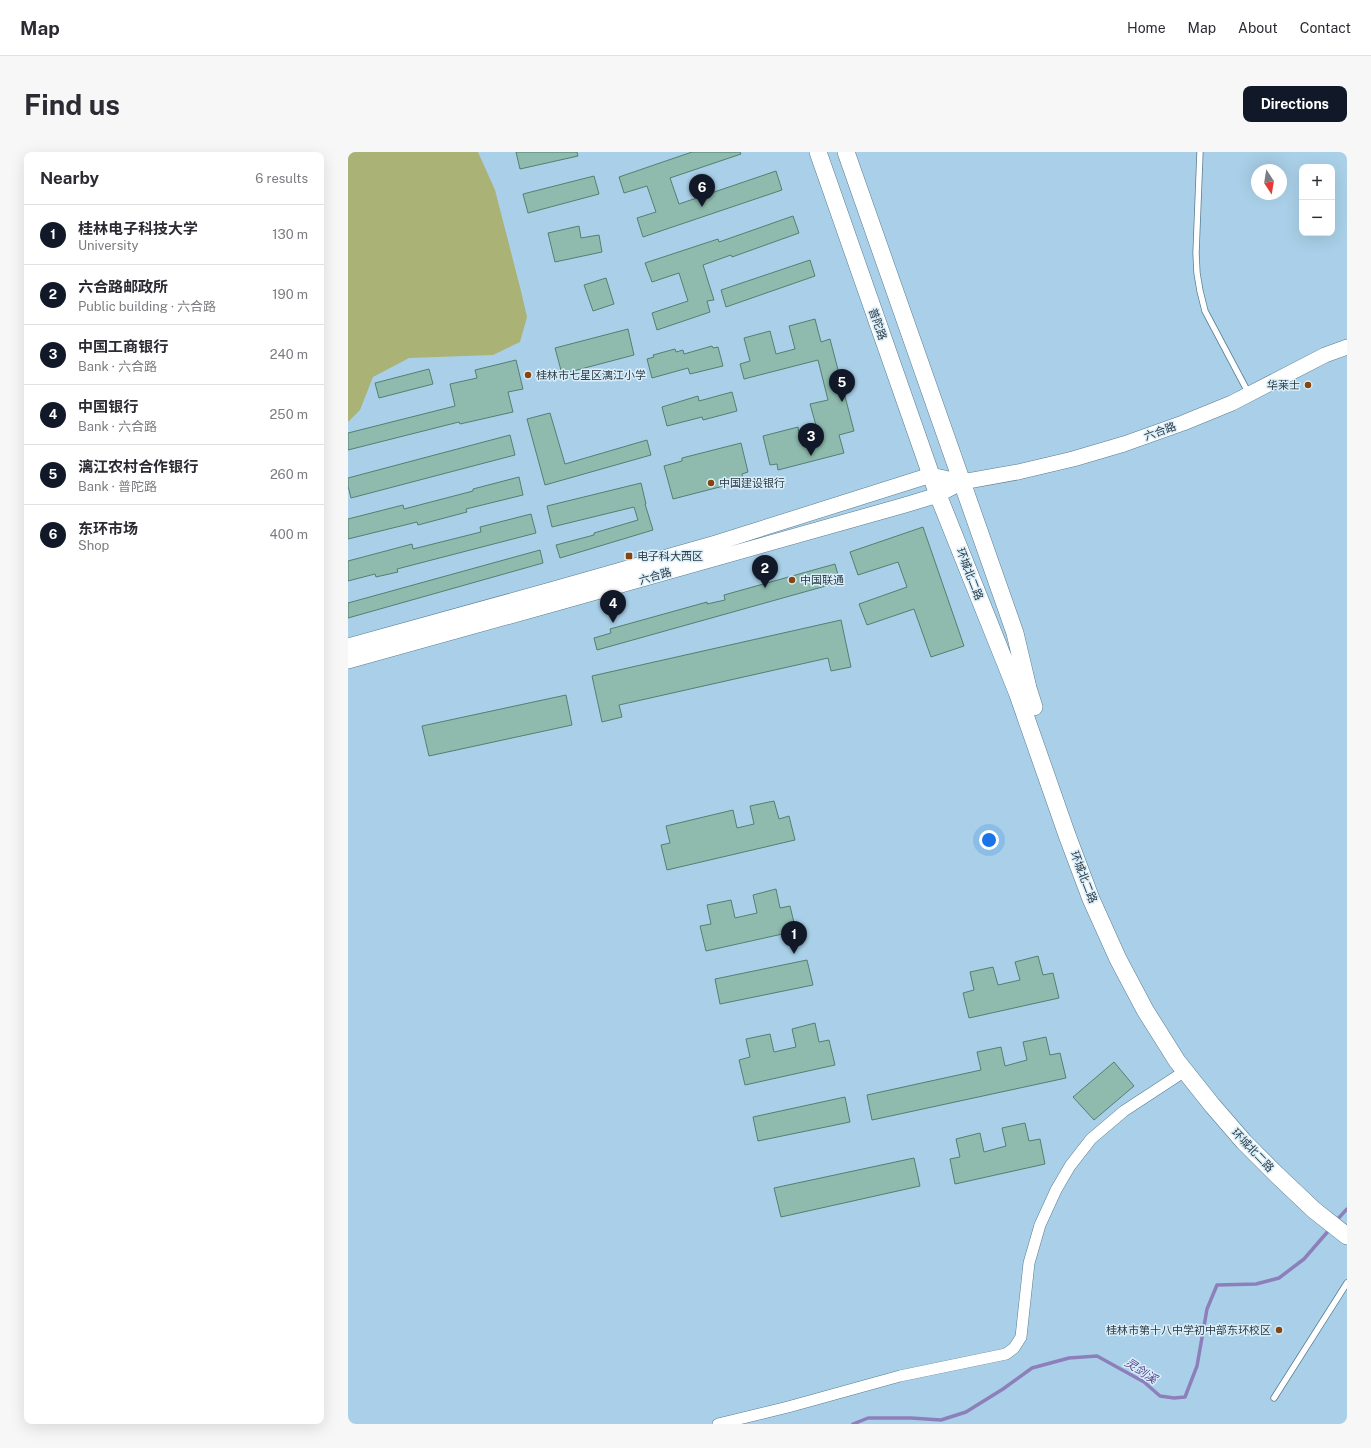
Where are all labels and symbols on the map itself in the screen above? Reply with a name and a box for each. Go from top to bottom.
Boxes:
north arrow [1251,164,1287,200]
pin: 6 [689,174,715,207]
street label: 普陀路 [867,306,889,342]
place label: 桂林市七星区漓江小学 [536,369,646,381]
pin: 5 [829,369,855,402]
marker: 桂林市七星区漓江小学 [523,370,533,380]
place label: 华莱士 [1267,379,1300,391]
marker: 华莱士 [1303,380,1313,390]
street label: 六合路 [1142,420,1178,442]
pin: 3 [798,423,824,456]
place label: 中国建设银行 [719,477,785,489]
marker: 中国建设银行 [706,478,716,488]
street label: 环城北二路 [955,546,985,602]
place label: 电子科大西区 [637,550,703,562]
marker: 电子科大西区 [624,551,634,561]
pin: 2 [752,555,778,588]
street label: 六合路 [637,566,673,586]
place label: 中国联通 [800,574,844,586]
marker: 中国联通 [787,575,797,585]
pin: 4 [600,590,626,623]
your location [979,830,999,850]
street label: 环城北二路 [1069,849,1099,905]
pin: 1 [781,921,807,954]
street label: 环城北二路 [1230,1126,1276,1174]
place label: 桂林市第十八中学初中部东环校区 [1106,1324,1271,1336]
marker: 桂林市第十八中学初中部东环校区 [1274,1325,1284,1335]
water label: 灵剑溪 [1122,1355,1162,1388]

